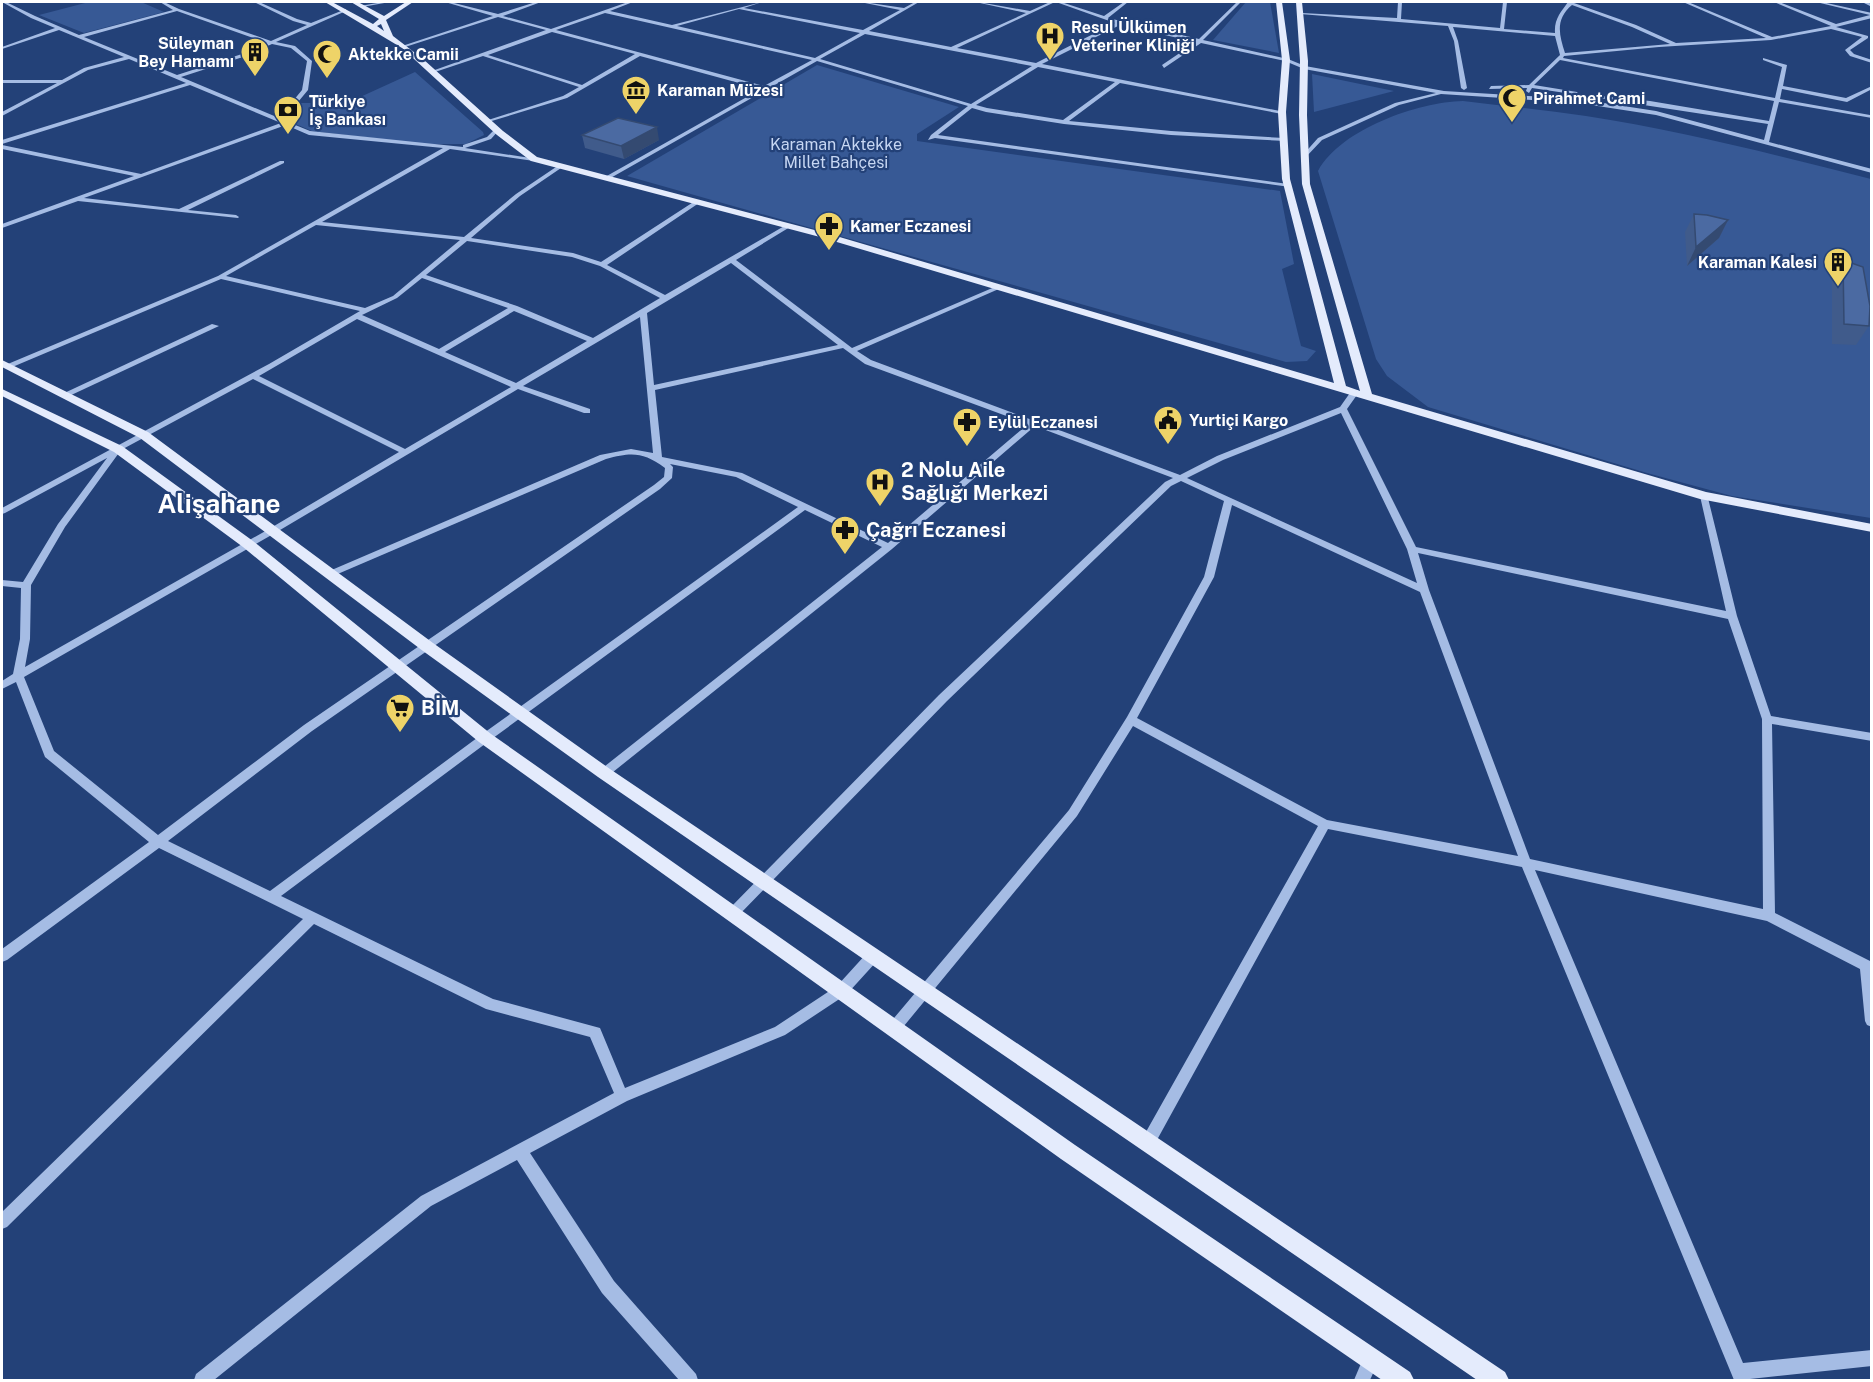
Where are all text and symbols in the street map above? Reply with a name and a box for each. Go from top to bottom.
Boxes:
place label: Resul Ülkümen Veteriner Kliniği [1071,16,1195,55]
hospital icon: Resul Ülkümen Veteriner Kliniği [1034,20,1066,62]
place label: Süleyman Bey Hamamı [138,34,234,71]
building icon: Süleyman Bey Hamamı [239,36,271,78]
mosque icon: Aktekke Camii [311,38,343,80]
place label: Aktekke Camii [348,45,459,64]
museum icon: Karaman Müzesi [620,74,652,116]
place label: Karaman Müzesi [657,81,783,100]
mosque icon: Pirahmet Cami [1496,82,1528,124]
place label: Pirahmet Cami [1533,89,1645,108]
place label: Türkiye İş Bankası [309,92,386,129]
bank icon: Türkiye İş Bankası [272,94,304,136]
park label: Karaman Aktekke Millet Bahçesi [770,135,902,172]
pharmacy icon: Kamer Eczanesi [813,210,845,252]
place label: Kamer Eczanesi [850,217,971,236]
building icon: Karaman Kalesi [1822,246,1854,288]
place label: Karaman Kalesi [1698,253,1817,272]
public building icon: Yurtiçi Kargo [1152,404,1184,446]
pharmacy icon: Eylül Eczanesi [951,406,983,448]
place label: Yurtiçi Kargo [1189,411,1288,430]
place label: Eylül Eczanesi [988,413,1098,432]
place label: 2 Nolu Aile Sağlığı Merkezi [901,458,1048,505]
hospital icon: 2 Nolu Aile Sağlığı Merkezi [864,466,896,508]
district label: Alişahane [157,488,281,519]
pharmacy icon: Çağrı Eczanesi [829,514,861,556]
place label: Çağrı Eczanesi [866,518,1006,542]
supermarket icon: BİM [384,692,416,734]
place label: BİM [421,695,459,720]

